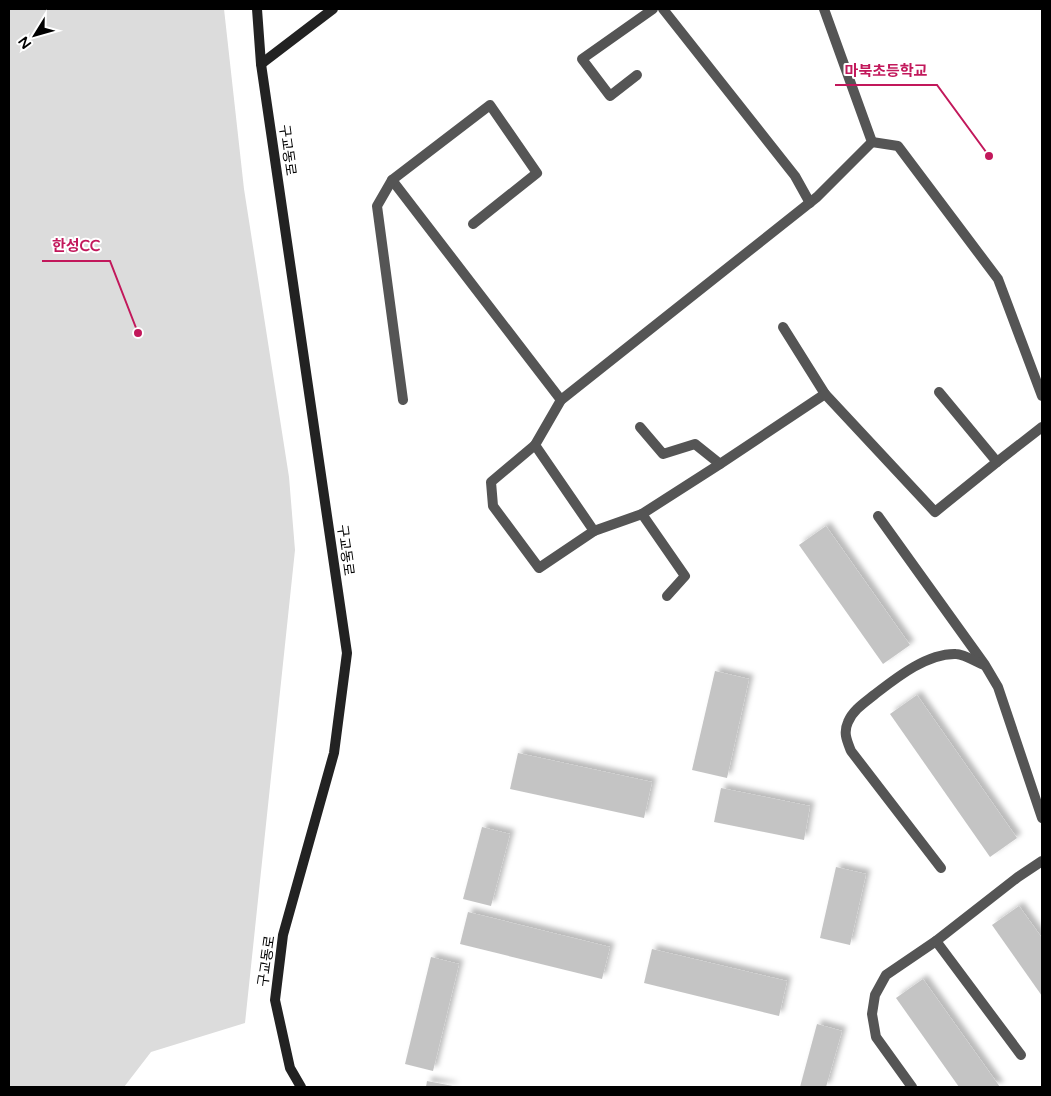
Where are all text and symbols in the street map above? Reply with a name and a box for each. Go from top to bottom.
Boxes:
north arrow [10,10,60,60]
text: N [15,33,35,52]
callout: 마북초등학교 [835,55,937,85]
text: 마북초등학교 [845,62,928,80]
street label: 구교동로 [276,123,300,177]
callout: 한성CC [42,231,110,261]
text: 한성CC [52,237,101,255]
street label: 구교동로 [334,523,358,577]
street label: 구교동로 [254,934,279,988]

